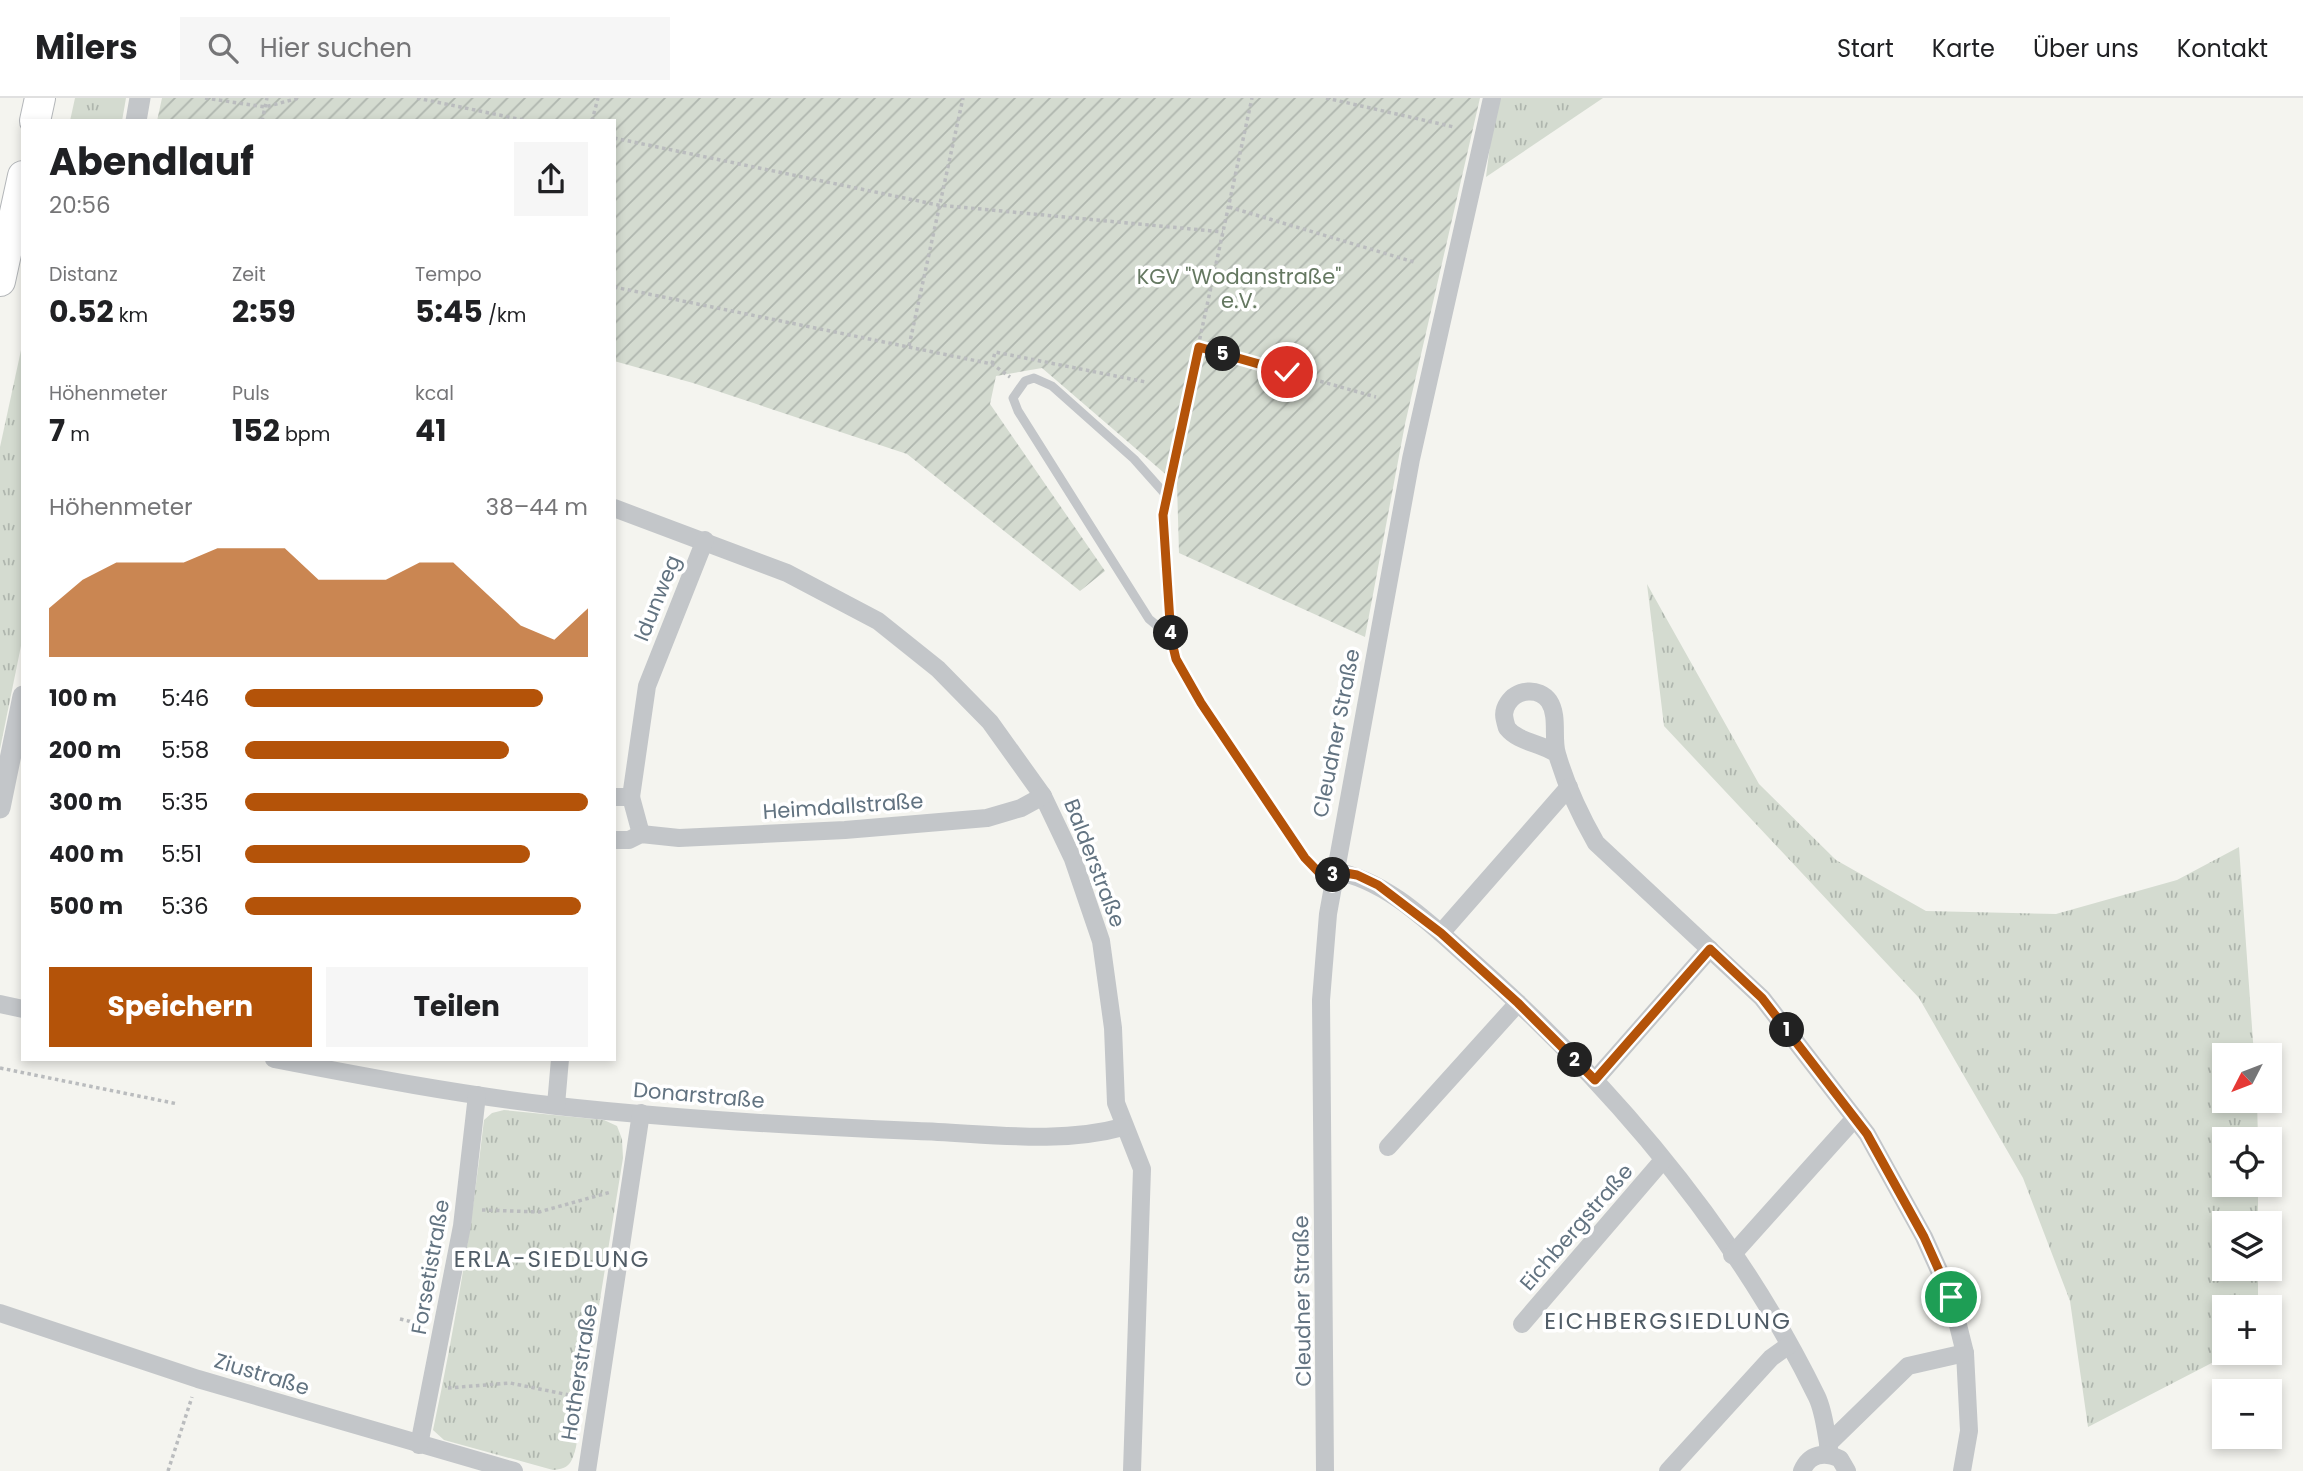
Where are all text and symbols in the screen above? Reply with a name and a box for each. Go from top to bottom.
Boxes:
search box [180,17,670,80]
text: Milers [35,24,138,71]
icon: search [204,29,242,67]
text: Hier suchen [260,30,412,66]
text: Start [1837,32,1894,65]
text: Karte [1932,32,1995,65]
text: Über uns [2033,32,2139,65]
text: Kontakt [2177,32,2268,65]
text: Abendlauf [49,135,254,188]
button: share [514,142,588,216]
text: 20:56 [49,189,111,221]
text: Distanz [49,261,118,288]
text: Zeit [232,261,266,288]
text: Tempo [415,261,482,288]
park label: KGV "Wodanstraße" e.V. [1137,262,1341,315]
text: 0.52 [49,290,114,333]
text: 2:59 [232,290,296,333]
text: 5:45 [415,290,483,333]
text: km [114,302,148,329]
text: /km [483,302,526,329]
pin: 5 [1206,336,1240,372]
text: 5 [1216,340,1229,367]
pin [1257,342,1317,402]
icon: check [1268,353,1306,391]
text: Höhenmeter [49,380,168,407]
text: Puls [232,380,270,407]
text: kcal [415,380,454,407]
text: 7 [49,409,65,452]
text: 152 [232,409,280,452]
text: 41 [415,409,447,452]
text: m [65,421,90,448]
text: bpm [280,421,330,448]
text: Höhenmeter [49,491,193,523]
text: 38–44 m [486,491,588,523]
street label: Idunweg [627,551,687,645]
pin: 4 [1154,616,1188,650]
text: 4 [1164,619,1177,646]
street label: Cleudner Straße [1305,646,1367,820]
text: 100 m [49,682,117,714]
text: 5:46 [161,682,209,714]
text: 200 m [49,734,121,766]
text: 5:58 [161,734,209,766]
text: 300 m [49,786,122,818]
text: 5:35 [161,786,208,818]
street label: Heimdallstraße [762,786,924,826]
street label: Balderstraße [1057,795,1133,931]
text: 400 m [49,838,124,870]
text: 5:51 [161,838,202,870]
pin: 3 [1316,858,1350,892]
text: 3 [1327,861,1338,888]
text: 500 m [49,890,123,922]
text: 5:36 [161,890,209,922]
button: Speichern [49,967,312,1047]
button: Teilen [326,967,588,1047]
pin: 1 [1770,1012,1804,1048]
text: 1 [1783,1016,1790,1043]
pin: 2 [1558,1042,1592,1077]
north arrow [2212,1043,2282,1113]
map controls [2212,1043,2282,1449]
text: 2 [1569,1046,1580,1073]
street label: Donarstraße [632,1075,766,1115]
button: locate [2212,1127,2282,1197]
street label: Eichbergstraße [1513,1157,1639,1297]
street label: Forsetistraße [404,1197,456,1337]
button: layers [2212,1211,2282,1281]
street label: Cleudner Straße [1286,1215,1318,1387]
district label: ERLA-SIEDLUNG [454,1243,650,1275]
pin [1921,1267,1981,1327]
icon: arrive [1932,1278,1970,1316]
button: + [2212,1295,2282,1365]
street label: Hotherstraße [554,1302,604,1442]
district label: EICHBERGSIEDLUNG [1544,1305,1792,1337]
street label: Ziustraße [211,1346,313,1402]
button: − [2212,1379,2282,1449]

